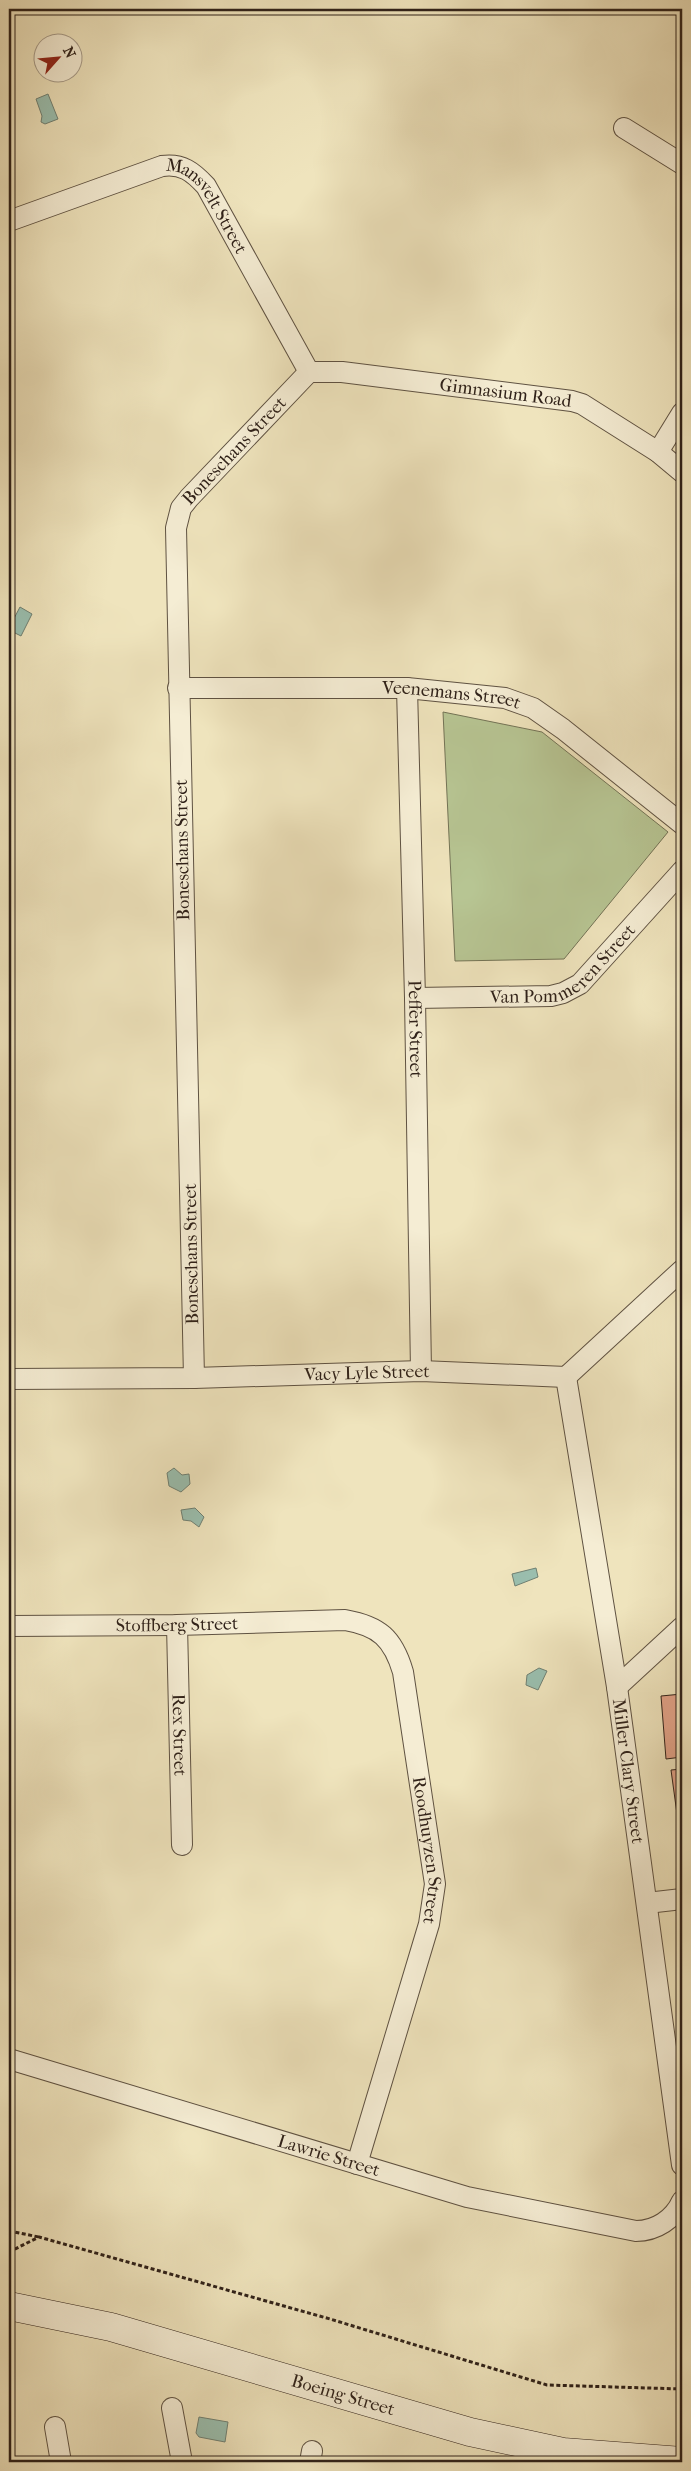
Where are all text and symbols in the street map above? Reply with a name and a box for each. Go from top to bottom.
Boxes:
north arrow [32,32,82,82]
text: N [59,44,79,61]
street label: Mansvelt Street [165,155,252,258]
street label: Gimnasium Road [438,374,573,412]
street label: Boneschans Street [178,392,291,509]
street label: Veenemans Street [381,678,524,714]
street label: Boneschans Street [171,779,194,921]
street label: Van Pommeren Street [489,919,640,1008]
street label: Peffer Street [404,980,426,1079]
street label: Boneschans Street [180,1183,203,1325]
street label: Vacy Lyle Street [303,1361,431,1386]
street label: Stoffberg Street [116,1613,239,1636]
street label: Rex Street [168,1694,190,1777]
street label: Miller Clary Street [608,1697,648,1846]
street label: Roodhuyzen Street [408,1775,445,1926]
street label: Lawrie Street [275,2131,383,2181]
street label: Boeing Street [289,2370,398,2421]

